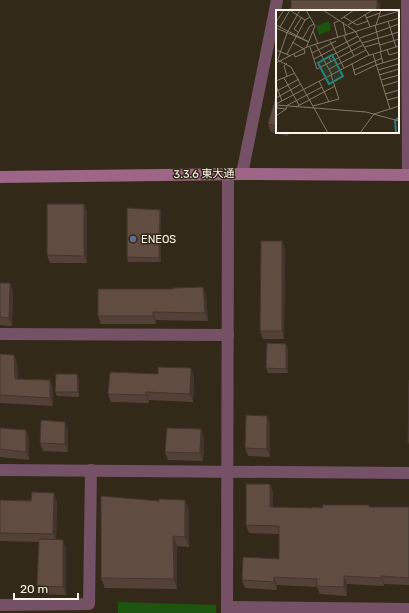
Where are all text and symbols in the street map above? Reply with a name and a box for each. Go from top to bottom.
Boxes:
inset map [276,10,399,133]
street label: 3.3.6 東大通 [173,167,235,181]
place label: ENEOS [141,233,176,246]
marker: ENEOS [128,234,138,244]
scale bar [14,575,78,601]
text: 20 m [20,582,48,596]

